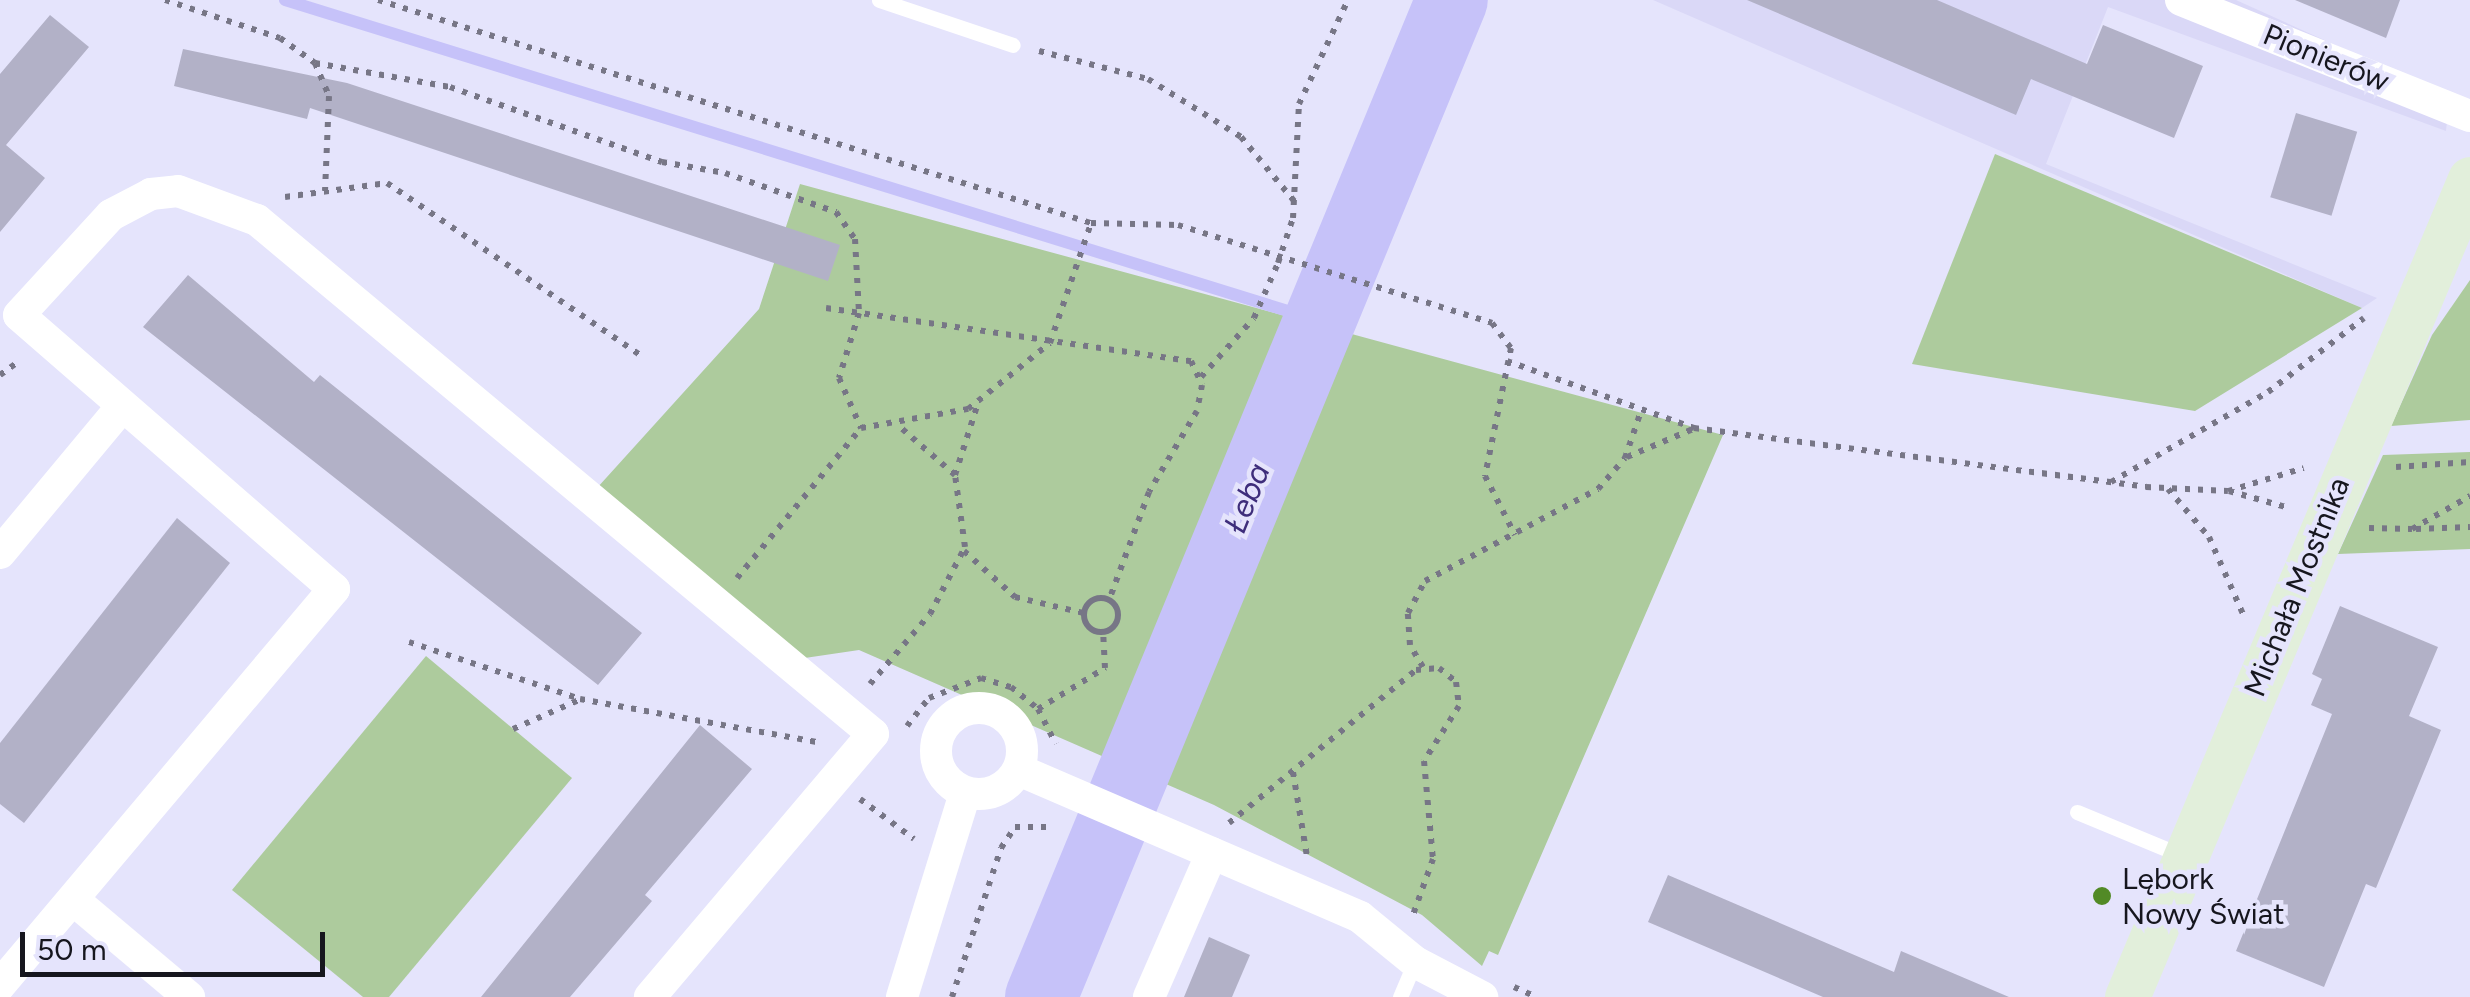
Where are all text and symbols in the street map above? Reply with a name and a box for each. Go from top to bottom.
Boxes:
street label: Pionierów [2258,16,2394,100]
water label: Łeba [1216,458,1278,538]
street label: Michała Mostnika [2237,472,2357,702]
place label: Lębork Nowy Świat [2122,861,2284,932]
marker: Lębork Nowy Świat [2091,885,2113,907]
scale bar [25,912,330,974]
text: 50 m [37,931,106,968]

